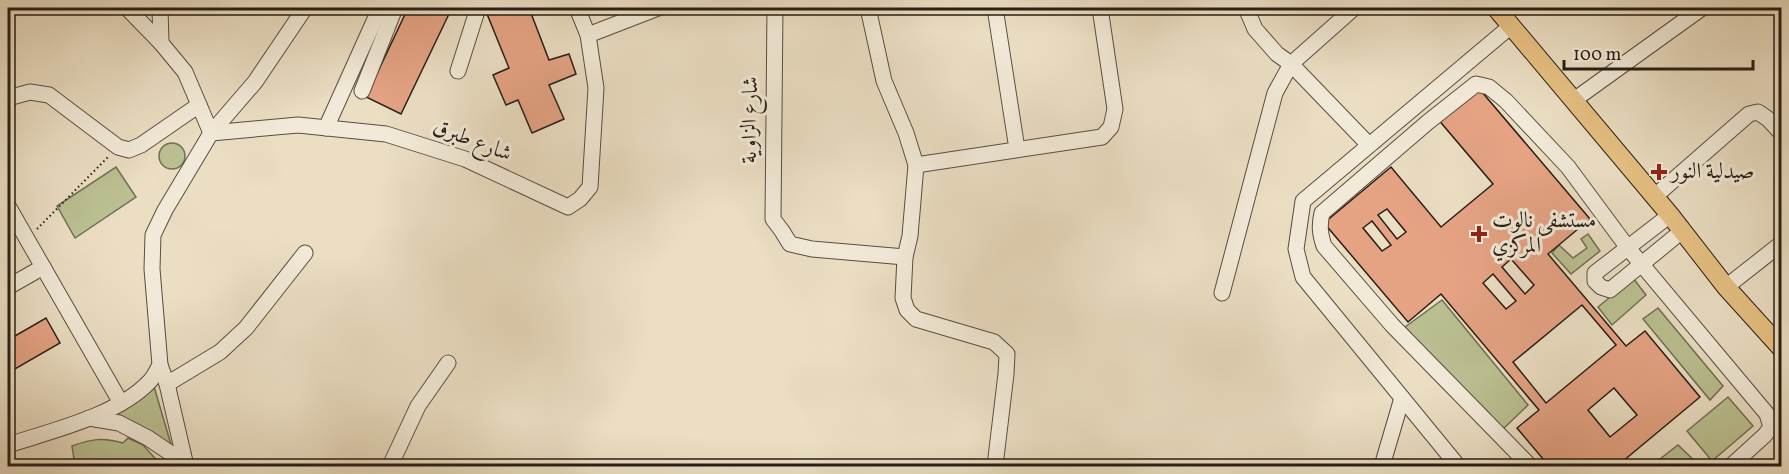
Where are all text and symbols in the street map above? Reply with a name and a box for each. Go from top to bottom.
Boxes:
scale bar [1564,33,1753,71]
text: 100 m [1573,43,1622,68]
street label: شارع الزاوية [735,76,768,164]
street label: شارع طبرق [428,112,516,171]
place label: صيدلية النور [1669,157,1754,188]
marker: صيدلية النور [1652,165,1666,179]
place label: مستشفى نالوت المركزي [1492,206,1596,262]
marker: مستشفى نالوت المركزي [1470,225,1488,243]

